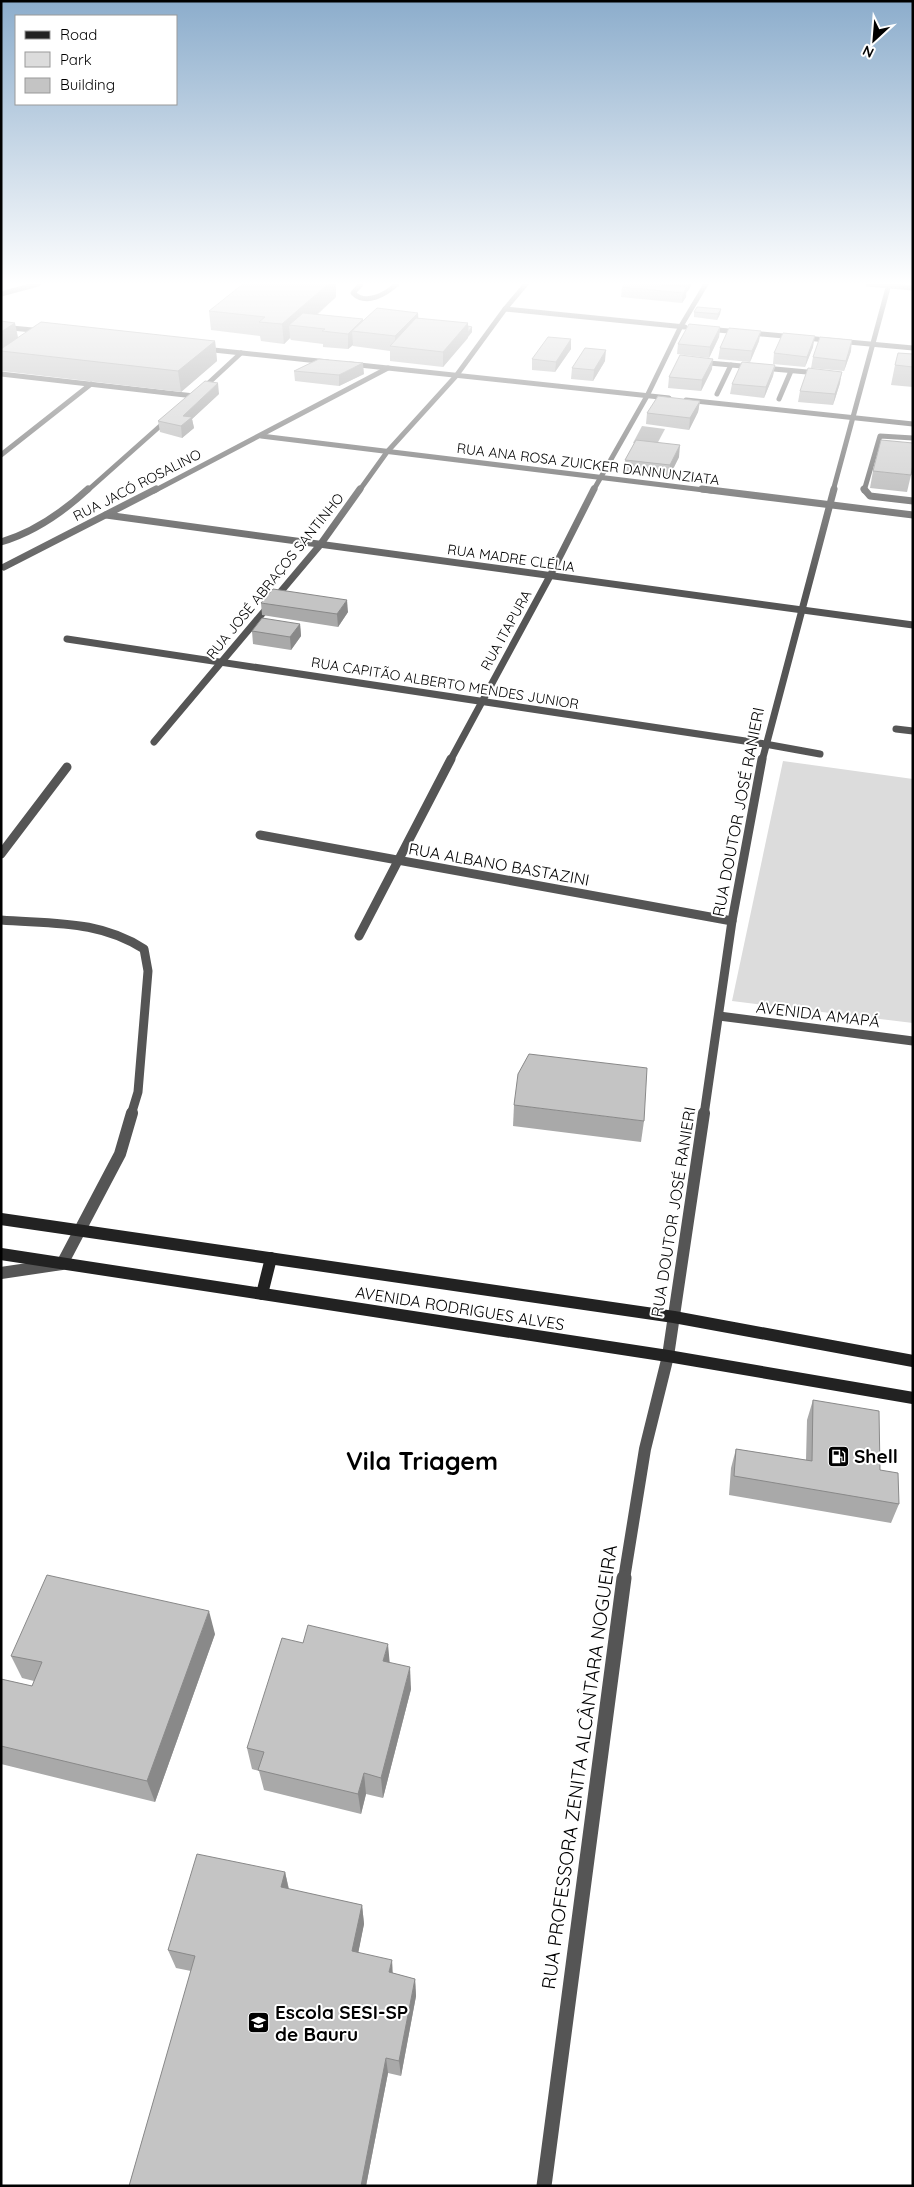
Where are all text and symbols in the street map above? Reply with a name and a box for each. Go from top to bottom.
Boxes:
legend [15,15,178,105]
north arrow [849,15,899,65]
text: Road [60,25,97,44]
text: N [860,41,877,62]
text: Park [60,50,92,69]
text: Building [60,75,115,94]
street label: RUA ANA ROSA ZUICKER DANNUNZIATA [456,439,720,489]
street label: RUA JACÓ ROSALINO [70,445,204,525]
street label: RUA JOSÉ ABRAÇOS SANTINHO [202,489,348,663]
street label: RUA MADRE CLÉLIA [446,540,576,576]
street label: RUA ITAPURA [477,587,535,673]
street label: RUA CAPITÃO ALBERTO MENDES JUNIOR [310,653,580,713]
street label: RUA DOUTOR JOSÉ RANIERI [708,706,768,918]
street label: RUA ALBANO BASTAZINI [407,838,591,890]
street label: AVENIDA AMAPÁ [755,997,881,1031]
street label: RUA DOUTOR JOSÉ RANIERI [646,1105,700,1319]
street label: AVENIDA RODRIGUES ALVES [354,1282,566,1334]
fuel station icon: Shell [826,1444,850,1468]
place label: Shell [854,1444,898,1468]
district label: Vila Triagem [346,1445,498,1476]
street label: RUA PROFESSORA ZENITA ALCÂNTARA NOGUEIRA [536,1543,622,1991]
place label: Escola SESI-SP de Bauru [275,2000,408,2046]
school or university icon: Escola SESI-SP de Bauru [247,2011,271,2035]

